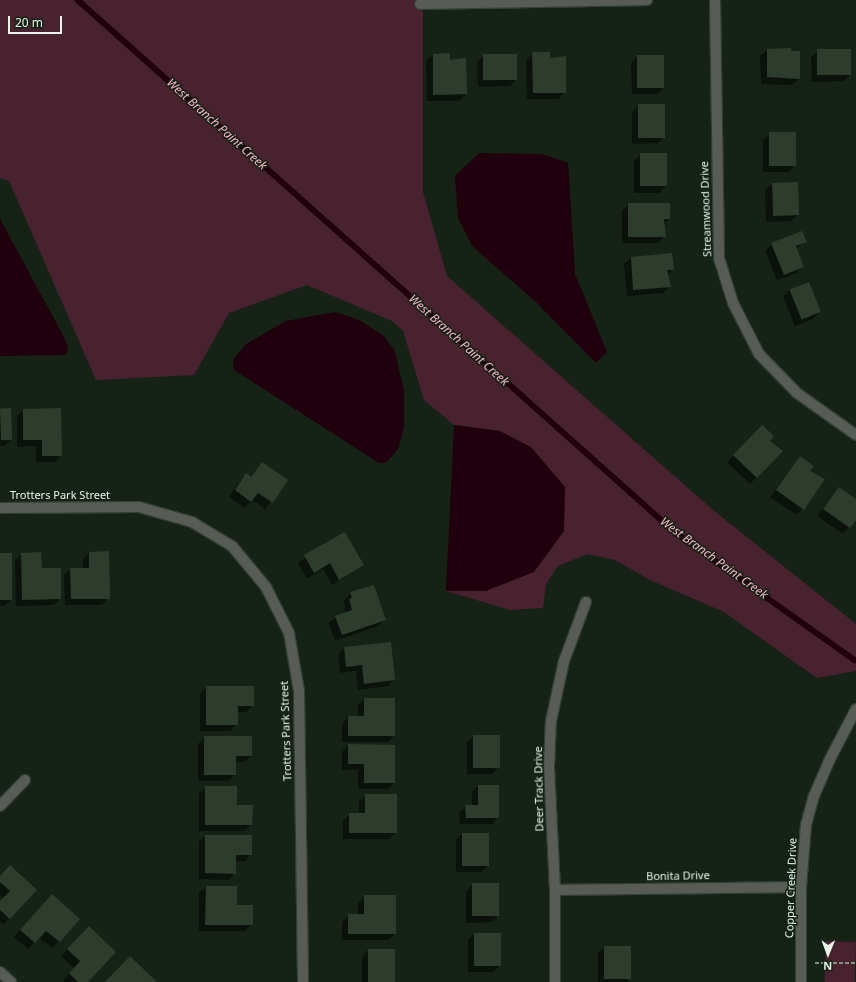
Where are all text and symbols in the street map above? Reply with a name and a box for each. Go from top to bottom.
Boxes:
scale bar [10,8,64,34]
text: 20 m [15,14,43,31]
water label: West Branch Paint Creek [164,75,270,173]
street label: Streamwood Drive [698,161,714,257]
water label: West Branch Paint Creek [406,291,512,389]
street label: Trotters Park Street [10,488,110,502]
water label: West Branch Paint Creek [657,514,771,602]
street label: Trotters Park Street [278,681,294,781]
street label: Deer Track Drive [532,746,546,832]
street label: Copper Creek Drive [783,838,799,938]
street label: Bonita Drive [646,869,710,883]
north arrow [808,934,848,974]
text: N [823,959,832,974]

